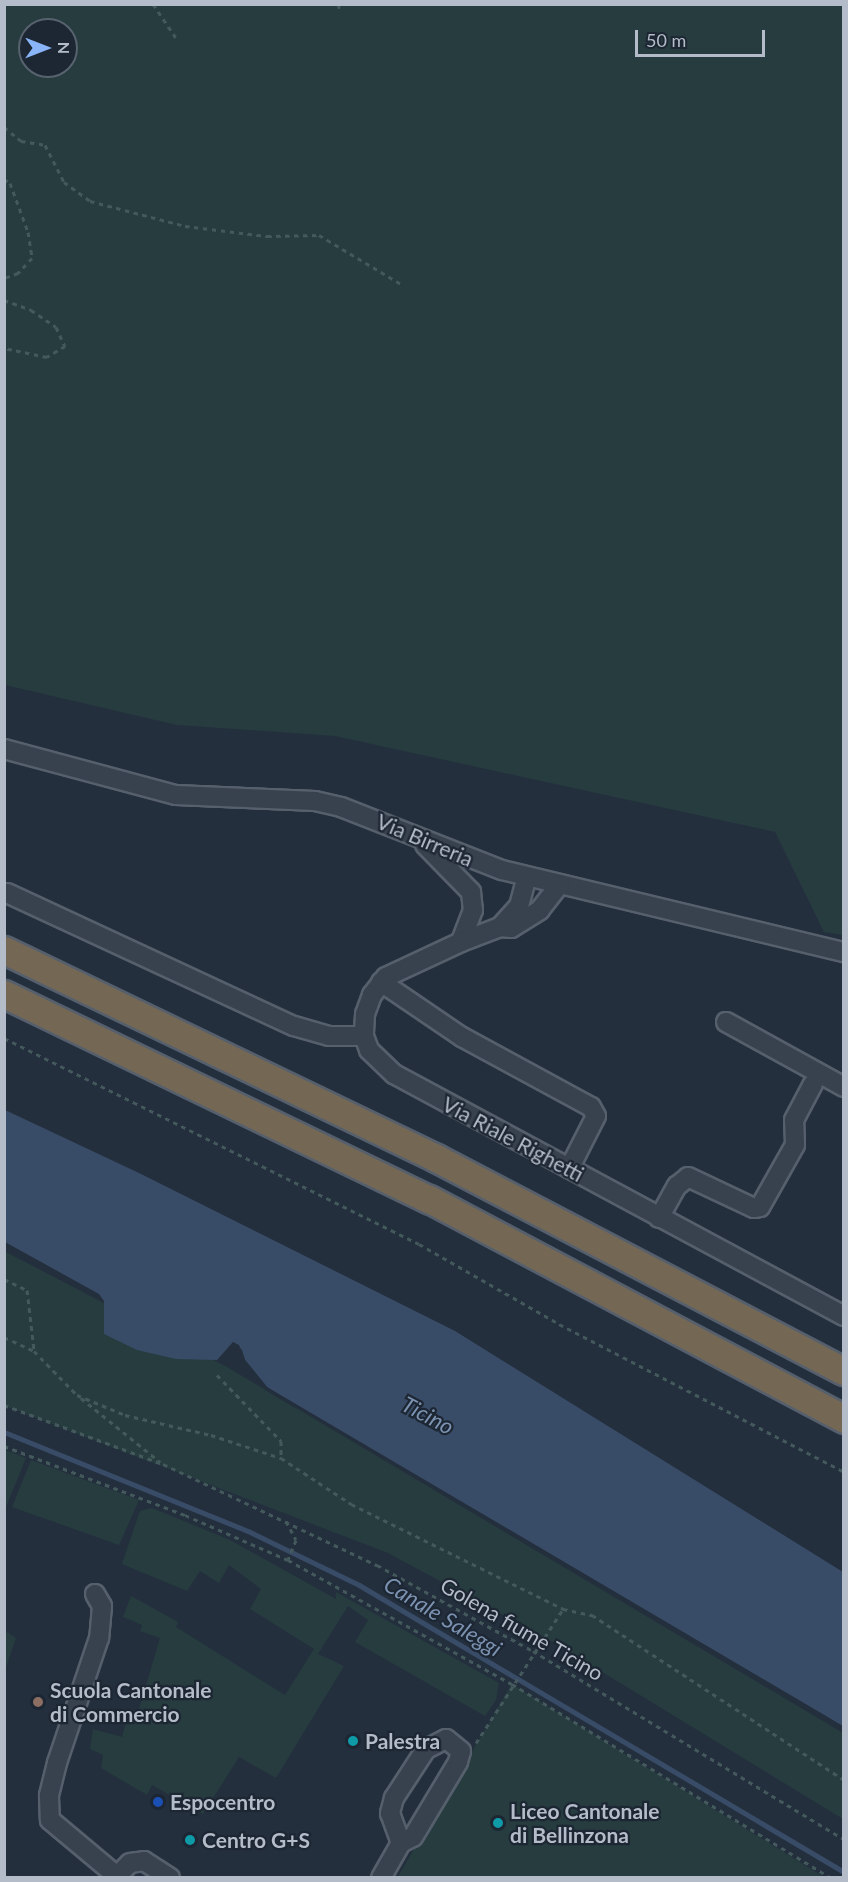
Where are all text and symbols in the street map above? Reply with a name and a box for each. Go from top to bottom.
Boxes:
north arrow [18,18,78,78]
scale bar [638,18,768,56]
text: 50 m [646,29,686,51]
text: N [55,42,74,54]
street label: Via Birreria [373,808,477,872]
street label: Via Riale Righetti [438,1091,588,1187]
water label: Ticino [397,1390,459,1440]
water label: Canale Saleggi [379,1571,507,1661]
street label: Golena fiume Ticino [436,1572,608,1686]
place label: Scuola Cantonale di Commercio [50,1677,211,1727]
marker: Scuola Cantonale di Commercio [31,1695,45,1709]
place label: Palestra [365,1728,440,1754]
marker: Palestra [346,1734,360,1748]
place label: Espocentro [170,1789,275,1815]
marker: Espocentro [151,1795,165,1809]
place label: Liceo Cantonale di Bellinzona [510,1798,660,1848]
marker: Liceo Cantonale di Bellinzona [491,1816,505,1830]
place label: Centro G+S [202,1827,310,1853]
marker: Centro G+S [183,1833,197,1847]

